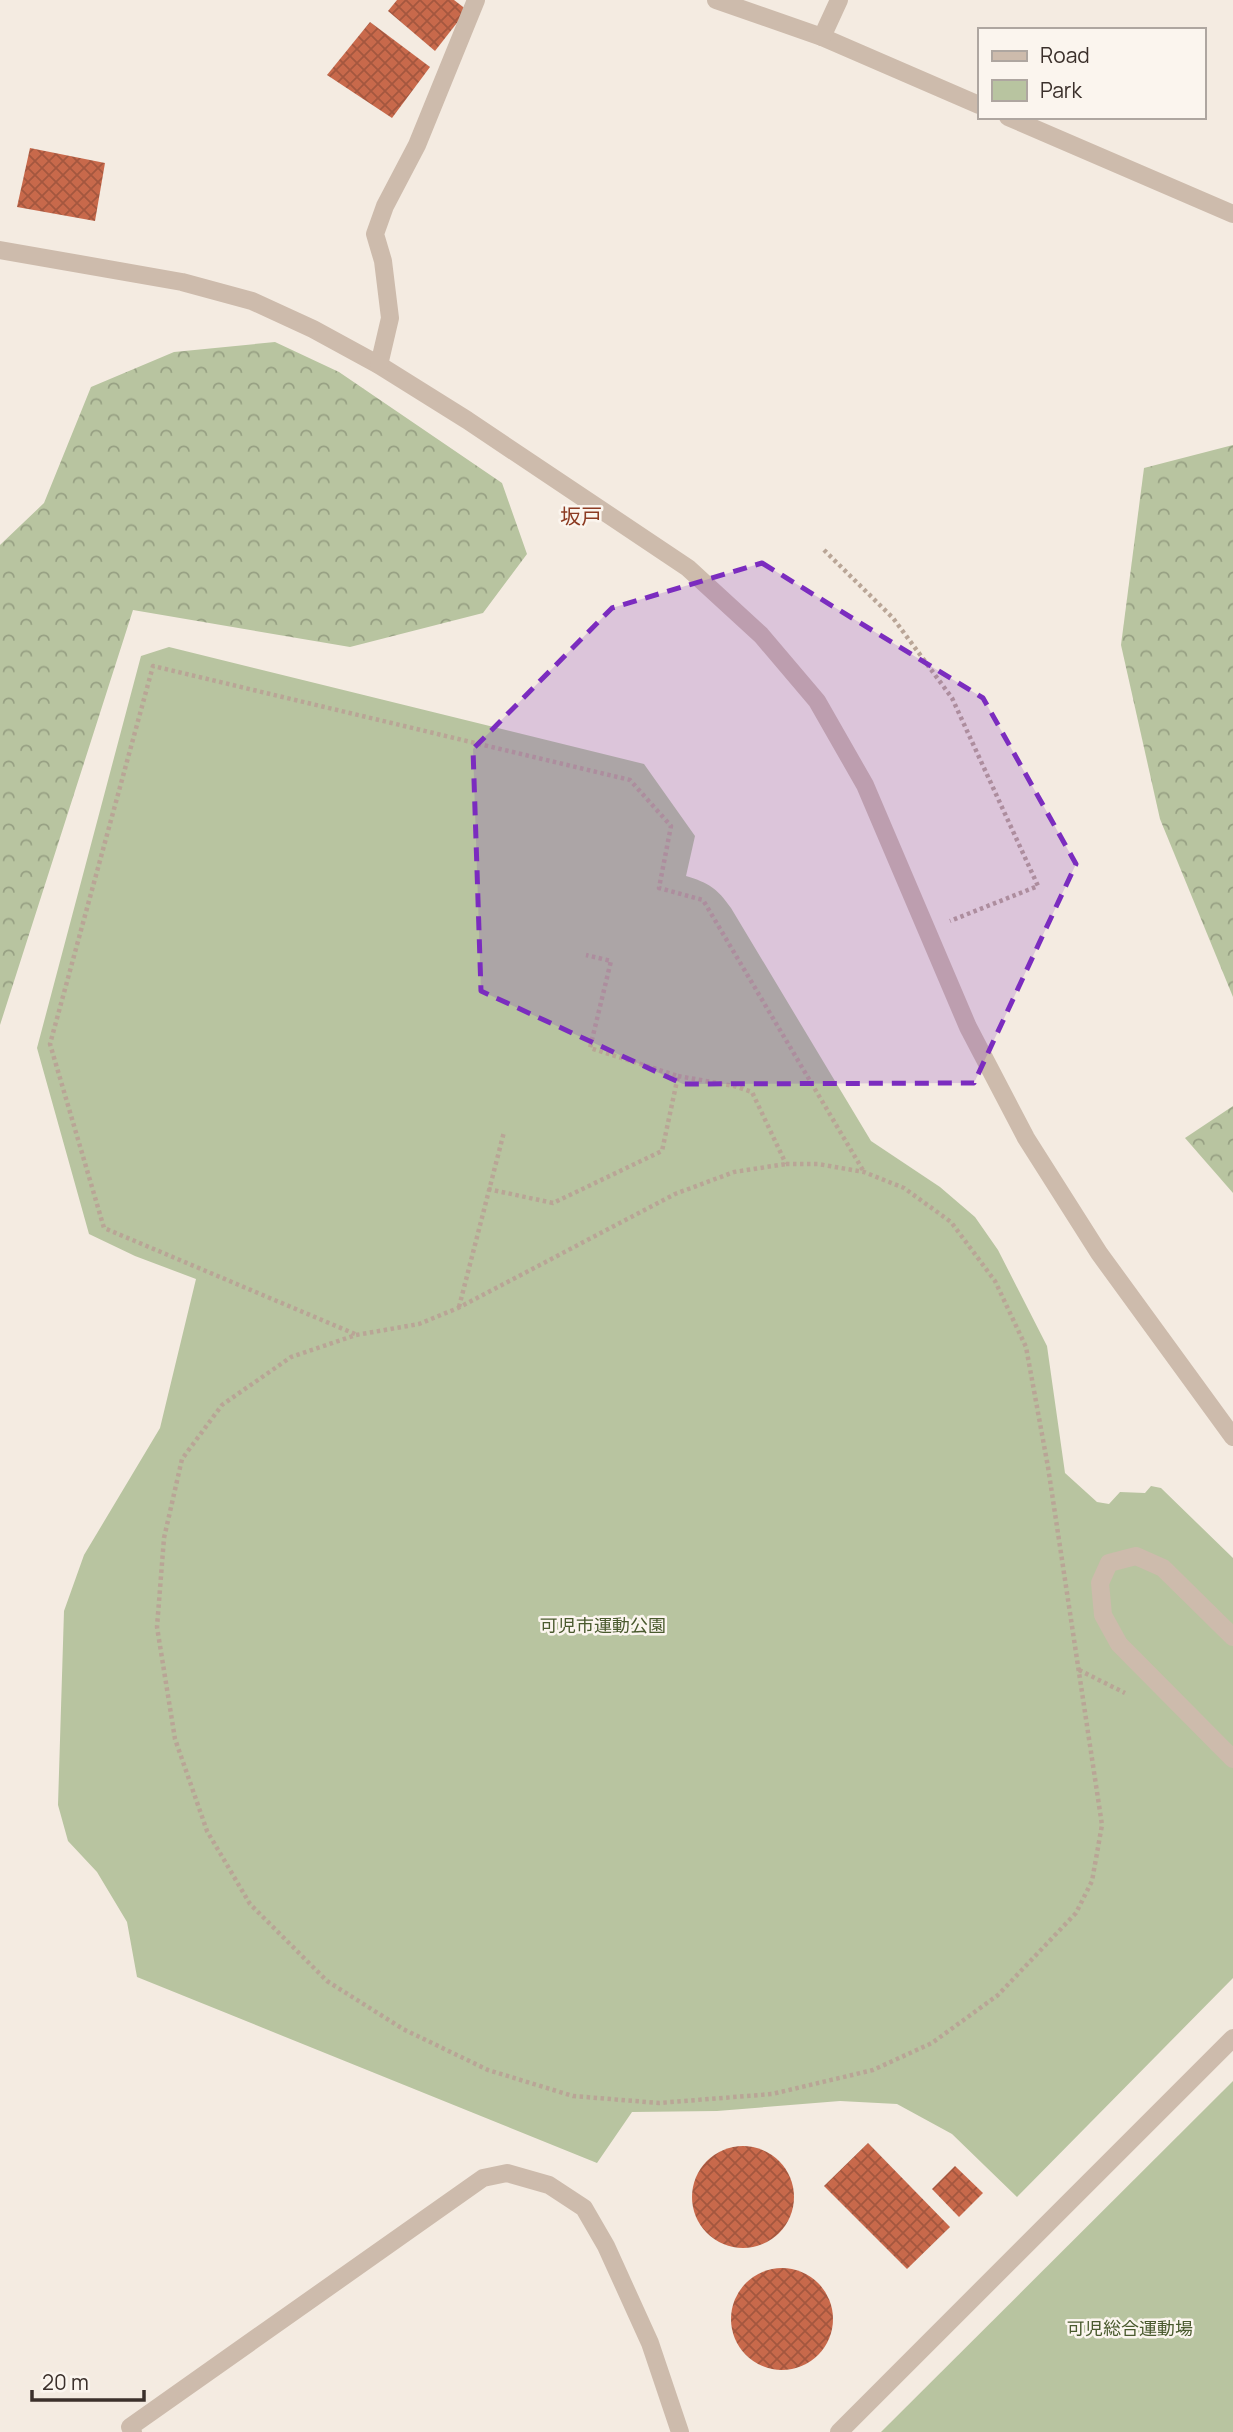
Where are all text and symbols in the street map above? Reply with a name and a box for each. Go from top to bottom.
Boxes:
legend [978,28,1205,119]
text: Road [1040,41,1090,69]
text: Park [1040,76,1082,104]
district label: 坂戸 [560,502,602,530]
park label: 可児市運動公園 [540,1613,666,1637]
park label: 可児総合運動場 [1067,2316,1193,2340]
scale bar [32,2358,144,2402]
text: 20 m [42,2368,89,2396]

